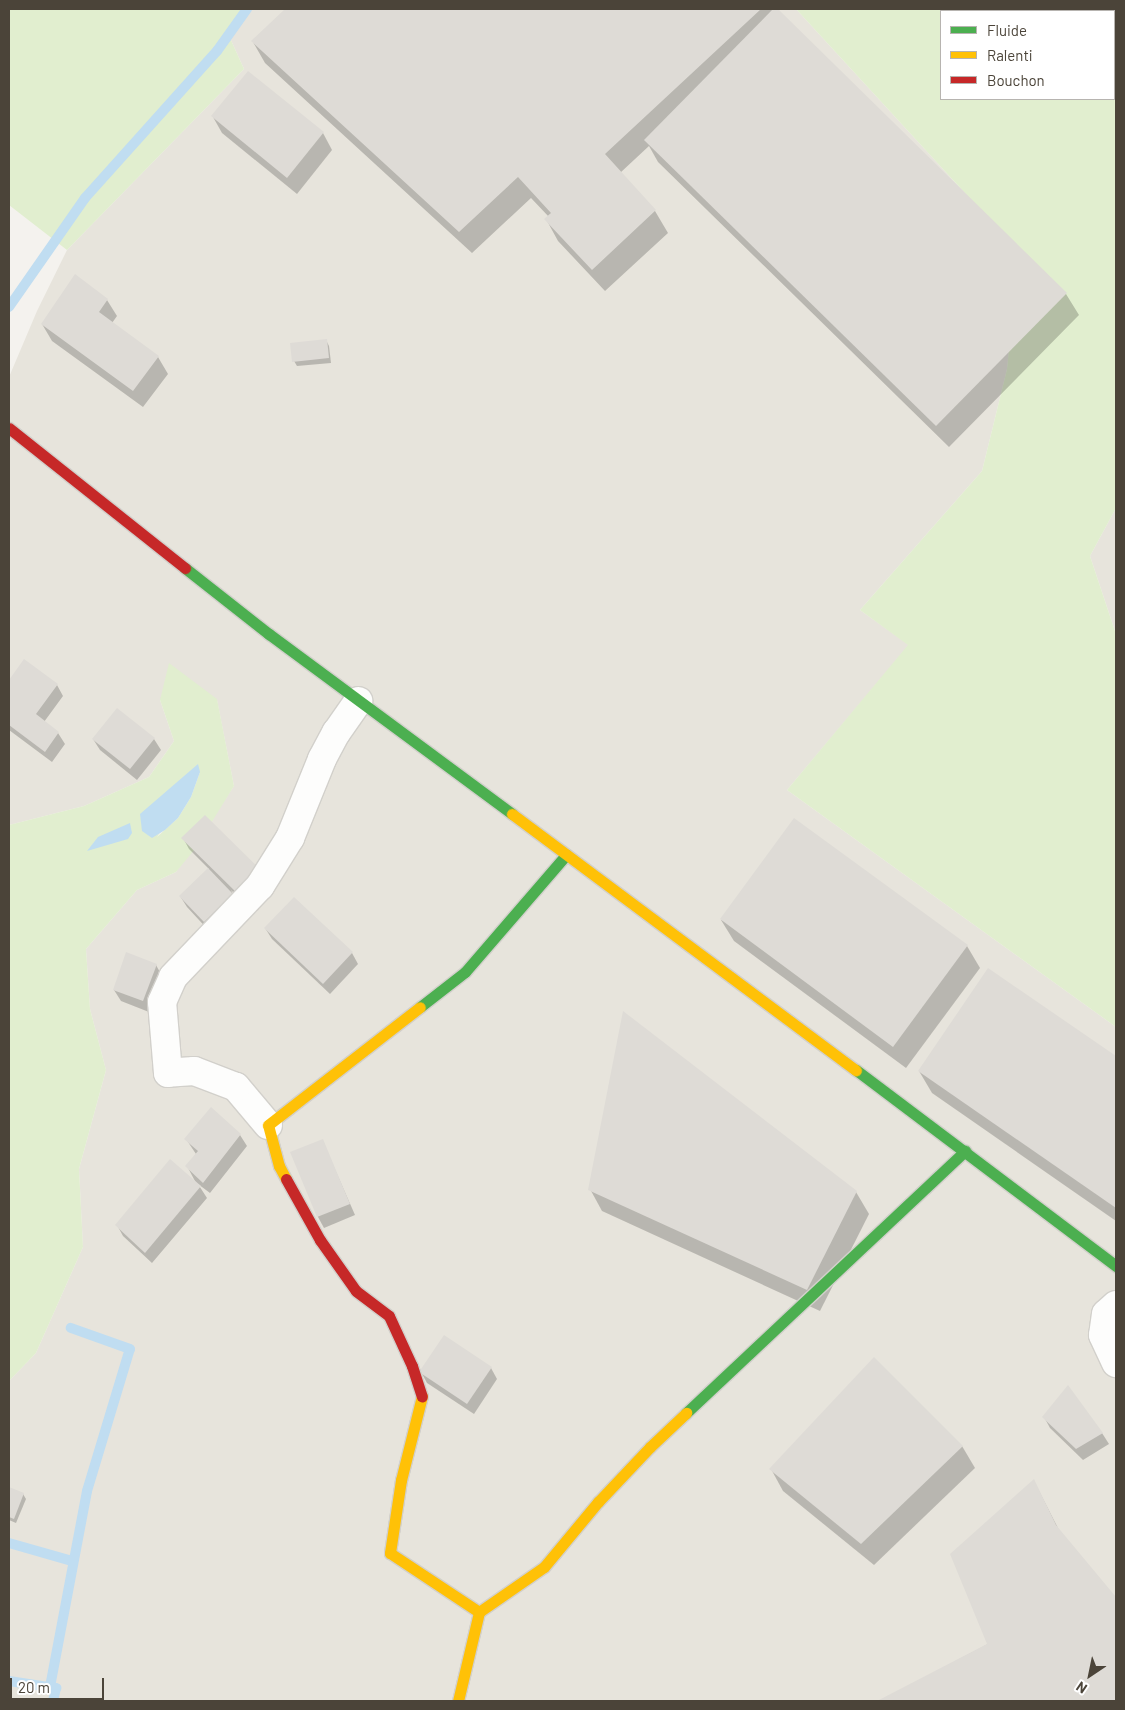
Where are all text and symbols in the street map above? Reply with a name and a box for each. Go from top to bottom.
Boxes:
legend [940,10,1115,100]
text: Fluide [987,21,1027,39]
text: Ralenti [987,46,1033,64]
text: Bouchon [987,71,1045,89]
north arrow [1065,1650,1115,1700]
scale bar [12,1668,106,1700]
text: 20 m [18,1678,50,1696]
text: N [1073,1678,1090,1698]

